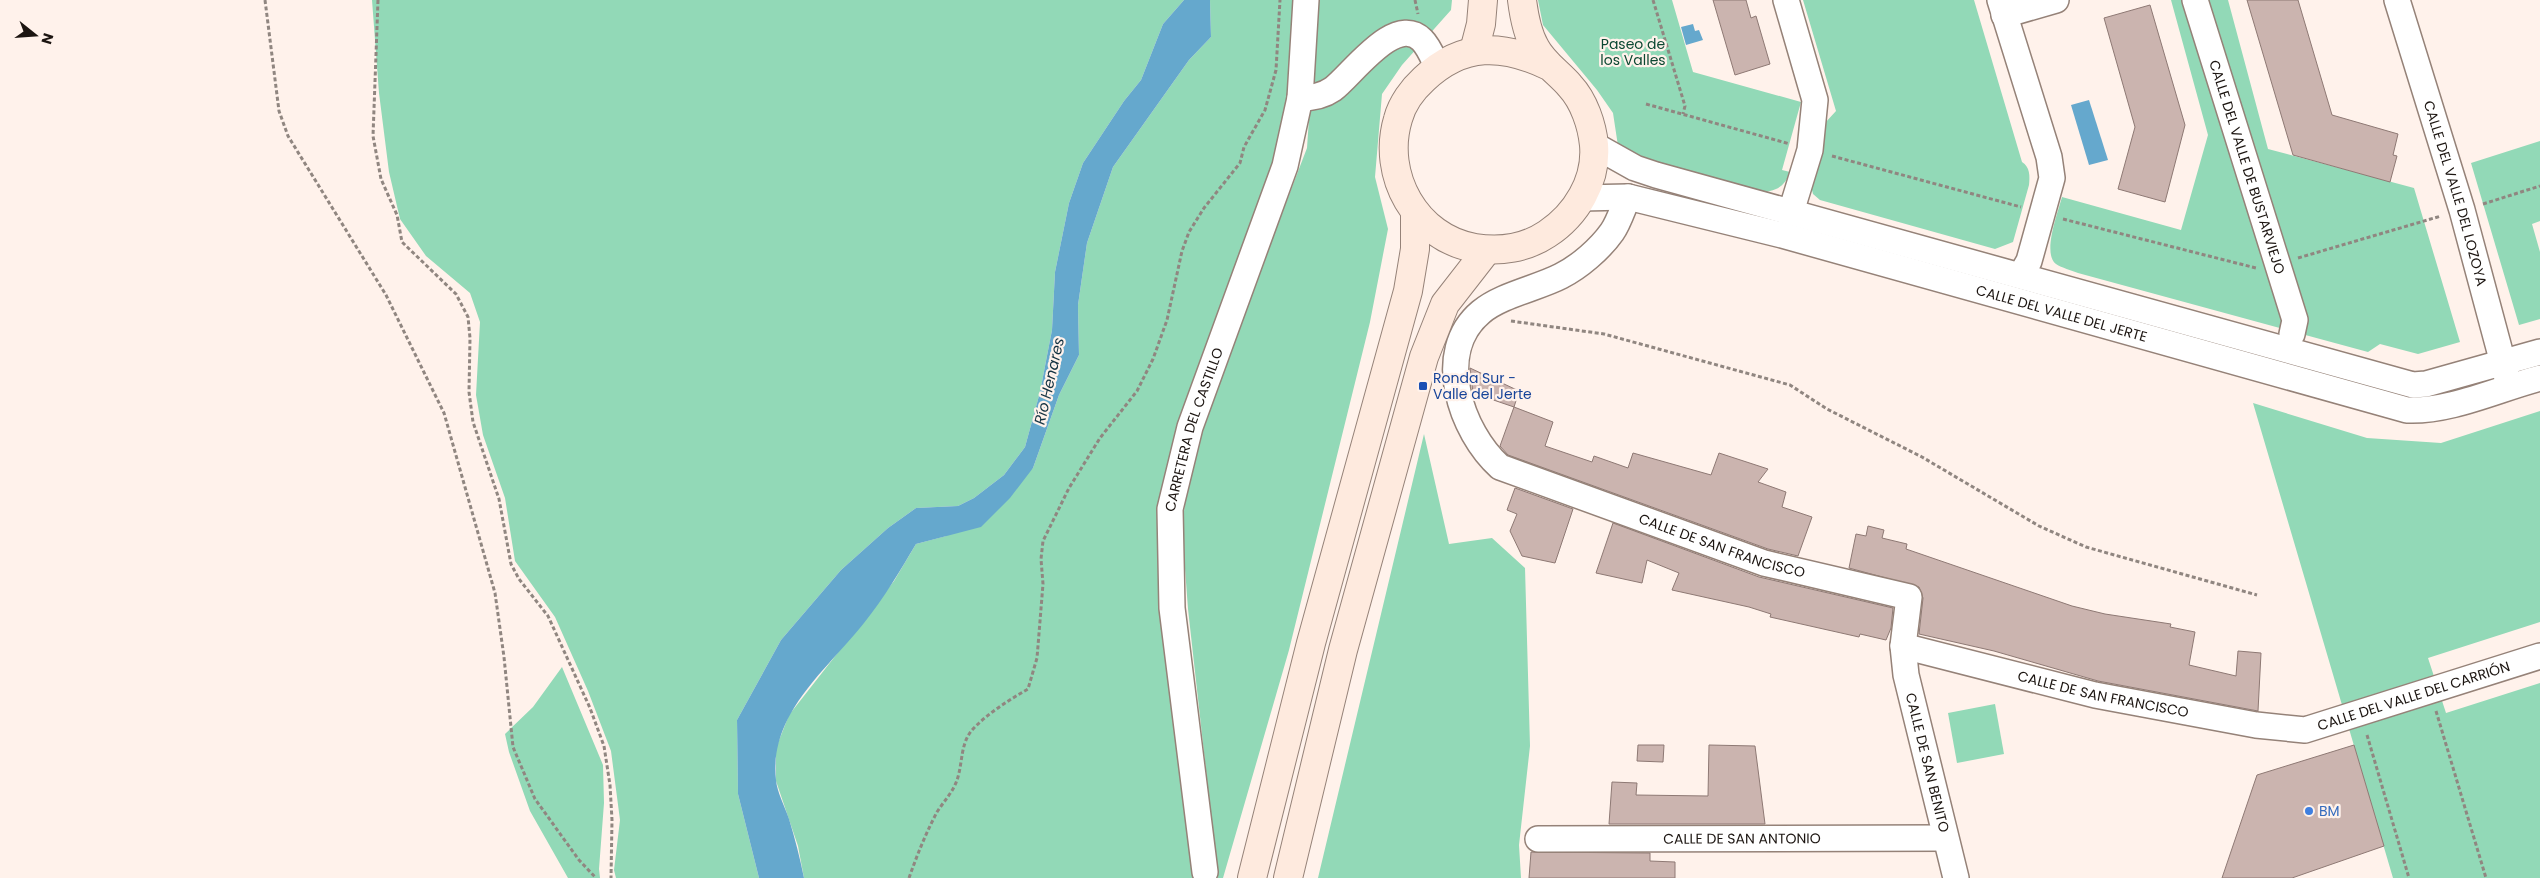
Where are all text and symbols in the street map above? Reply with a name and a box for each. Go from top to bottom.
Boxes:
north arrow [10,10,60,60]
text: N [36,31,59,47]
park label: Paseo de los Valles [1600,34,1666,70]
street label: CALLE DEL VALLE DE BUSTARVIEJO [2204,57,2290,277]
street label: CALLE DEL VALLE DEL LOZOYA [2419,98,2492,288]
street label: CALLE DEL VALLE DEL JERTE [1974,280,2150,347]
water label: Río Henares [1029,335,1069,427]
street label: CARRETERA DEL CASTILLO [1160,345,1228,514]
place label: Ronda Sur - Valle del Jerte [1433,368,1532,404]
marker: Ronda Sur - Valle del Jerte [1417,380,1429,392]
street label: CALLE DE SAN FRANCISCO [1636,508,1807,582]
street label: CALLE DEL VALLE DEL CARRIÓN [2315,656,2512,735]
street label: CALLE DE SAN FRANCISCO [2016,666,2190,722]
street label: CALLE DE SAN BENITO [1901,691,1954,834]
place label: BM [2319,801,2340,821]
marker: BM [2303,805,2315,817]
street label: CALLE DE SAN ANTONIO [1663,828,1821,849]

